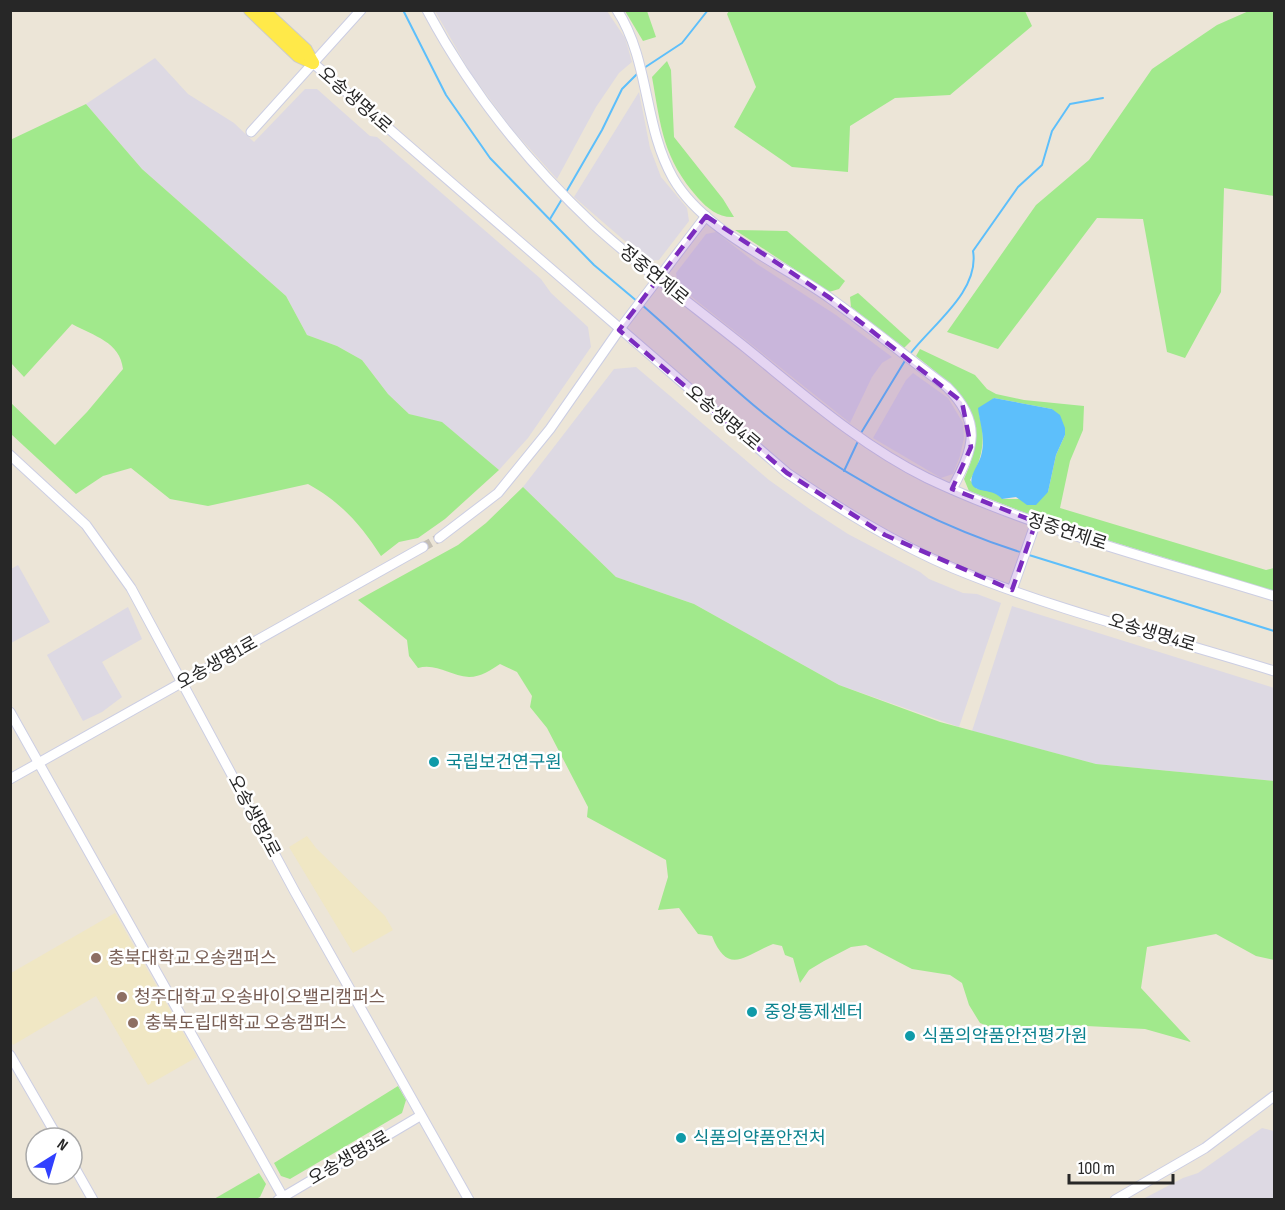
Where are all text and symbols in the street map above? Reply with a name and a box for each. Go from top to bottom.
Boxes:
street label: 오송생명4로 [314,62,396,138]
street label: 정중연제로 [615,241,693,309]
street label: 오송생명4로 [682,381,764,455]
street label: 정중연제로 [1024,509,1110,555]
street label: 오송생명4로 [1106,610,1198,656]
street label: 오송생명1로 [173,632,261,694]
place label: 국립보건연구원 [446,752,562,773]
marker: 국립보건연구원 [427,755,441,769]
street label: 오송생명2로 [224,771,284,861]
place label: 충북대학교 오송캠퍼스 [108,948,276,969]
marker: 충북대학교 오송캠퍼스 [89,951,103,965]
place label: 청주대학교 오송바이오밸리캠퍼스 [134,987,385,1008]
marker: 청주대학교 오송바이오밸리캠퍼스 [115,990,129,1004]
place label: 중앙통제센터 [764,1002,863,1023]
marker: 중앙통제센터 [745,1005,759,1019]
place label: 충북도립대학교 오송캠퍼스 [145,1013,347,1034]
marker: 충북도립대학교 오송캠퍼스 [126,1016,140,1030]
place label: 식품의약품안전평가원 [922,1026,1088,1047]
marker: 식품의약품안전평가원 [903,1029,917,1043]
north arrow [24,1126,84,1186]
street label: 오송생명3로 [305,1126,393,1190]
place label: 식품의약품안전처 [693,1128,825,1149]
marker: 식품의약품안전처 [674,1131,688,1145]
text: N [53,1135,71,1155]
scale bar [1069,1147,1172,1185]
text: 100 m [1078,1158,1115,1179]

